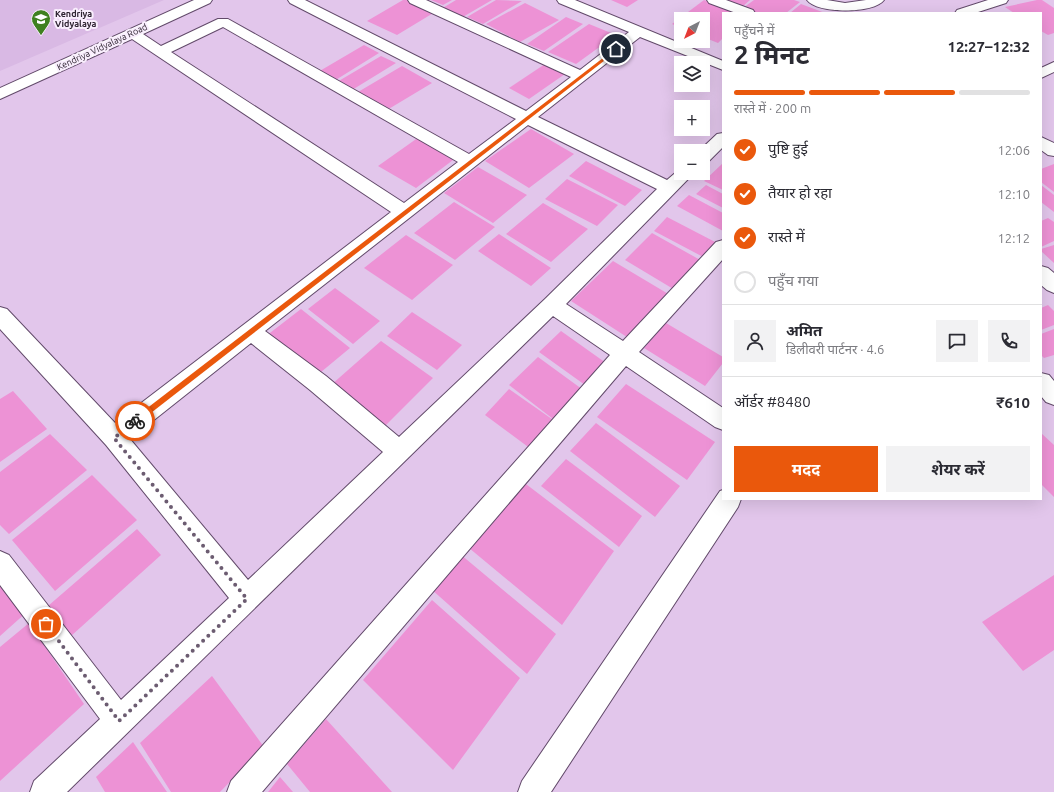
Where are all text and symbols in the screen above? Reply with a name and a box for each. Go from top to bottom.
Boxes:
school or university icon: Kendriya Vidyalaya [30,8,52,36]
place label: Kendriya Vidyalaya [55,9,96,29]
north arrow [674,12,710,48]
map controls [674,12,710,180]
street label: Kendriya Vidyalaya Road [55,22,149,72]
text: पहुँचने में [734,23,775,37]
pin [599,32,633,66]
icon: home [605,38,627,60]
text: 12:27–12:32 [947,38,1030,55]
text: 2 मिनट [734,40,809,69]
button: layers [674,56,710,92]
button: + [674,100,710,136]
text: रास्ते में · 200 m [734,101,811,115]
icon: check [734,139,756,161]
text: पुष्टि हुई [768,140,808,157]
text: 12:06 [997,143,1030,157]
button: − [674,144,710,180]
icon: check [734,183,756,205]
text: तैयार हो रहा [768,184,832,201]
text: 12:10 [997,187,1030,201]
icon: check [734,227,756,249]
text: रास्ते में [768,228,805,245]
text: 12:12 [997,231,1030,245]
text: पहुँच गया [768,272,818,289]
button: person [734,320,776,362]
button: chat [936,320,978,362]
button: phone [988,320,1030,362]
text: अमित [786,322,822,339]
text: डिलीवरी पार्टनर · 4.6 [786,342,884,356]
text: ऑर्डर #8480 [734,393,811,410]
text: ₹610 [996,394,1030,411]
courier [115,401,155,441]
icon: bike [124,410,146,432]
button: मदद [734,446,878,492]
button: शेयर करें [886,446,1030,492]
pin [29,607,63,641]
icon: bag [35,613,57,635]

